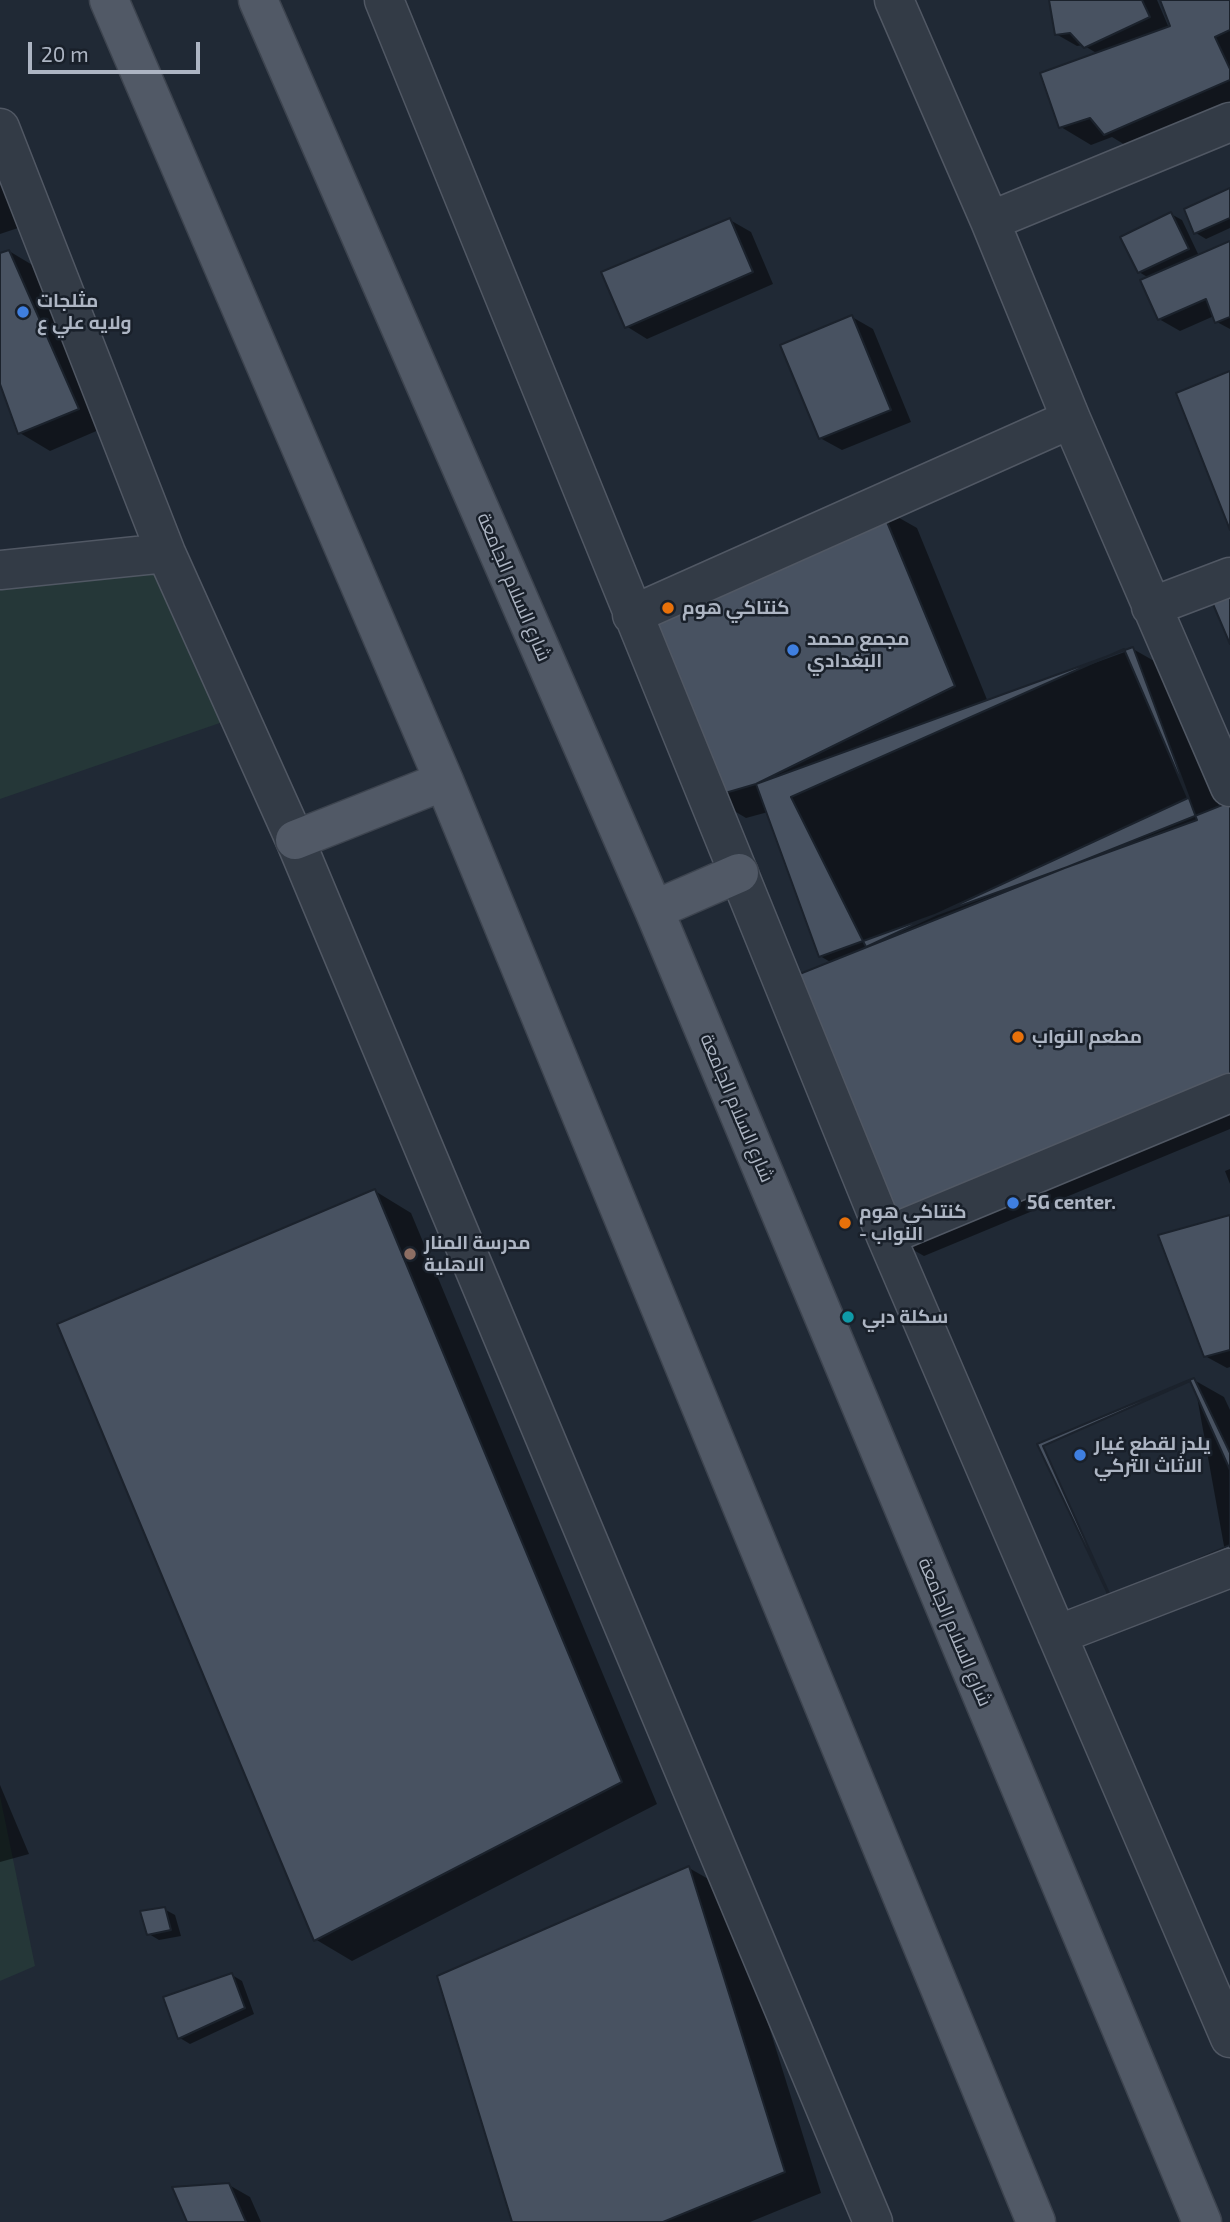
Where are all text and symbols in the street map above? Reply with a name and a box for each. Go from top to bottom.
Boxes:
scale bar [32,28,203,72]
text: 20 m [41,41,89,66]
place label: مثلجات ولايه علي ع [37,290,132,334]
marker: مثلجات ولايه علي ع [15,304,31,320]
street label: شارع السلام الجامعة [472,509,556,665]
place label: كنتاكي هوم [682,597,790,619]
marker: كنتاكي هوم [660,600,676,616]
place label: مجمع محمد البغدادي [807,628,909,672]
marker: مجمع محمد البغدادي [785,642,801,658]
place label: مطعم النواب [1032,1026,1142,1048]
marker: مطعم النواب [1010,1029,1026,1045]
street label: شارع السلام الجامعة [695,1030,779,1186]
place label: 5G center. [1027,1192,1116,1214]
marker: 5G center. [1005,1195,1021,1211]
place label: كنتاكي هوم - النواب [859,1201,967,1245]
marker: كنتاكي هوم - النواب [837,1215,853,1231]
place label: مدرسة المنار الاهلية [424,1232,531,1276]
marker: مدرسة المنار الاهلية [402,1246,418,1262]
place label: سكلة دبي [862,1306,948,1328]
marker: سكلة دبي [840,1309,856,1325]
place label: يلدز لقطع غيار الاثاث التركي [1094,1433,1210,1477]
marker: يلدز لقطع غيار الاثاث التركي [1072,1447,1088,1463]
street label: شارع السلام الجامعة [913,1554,997,1710]

